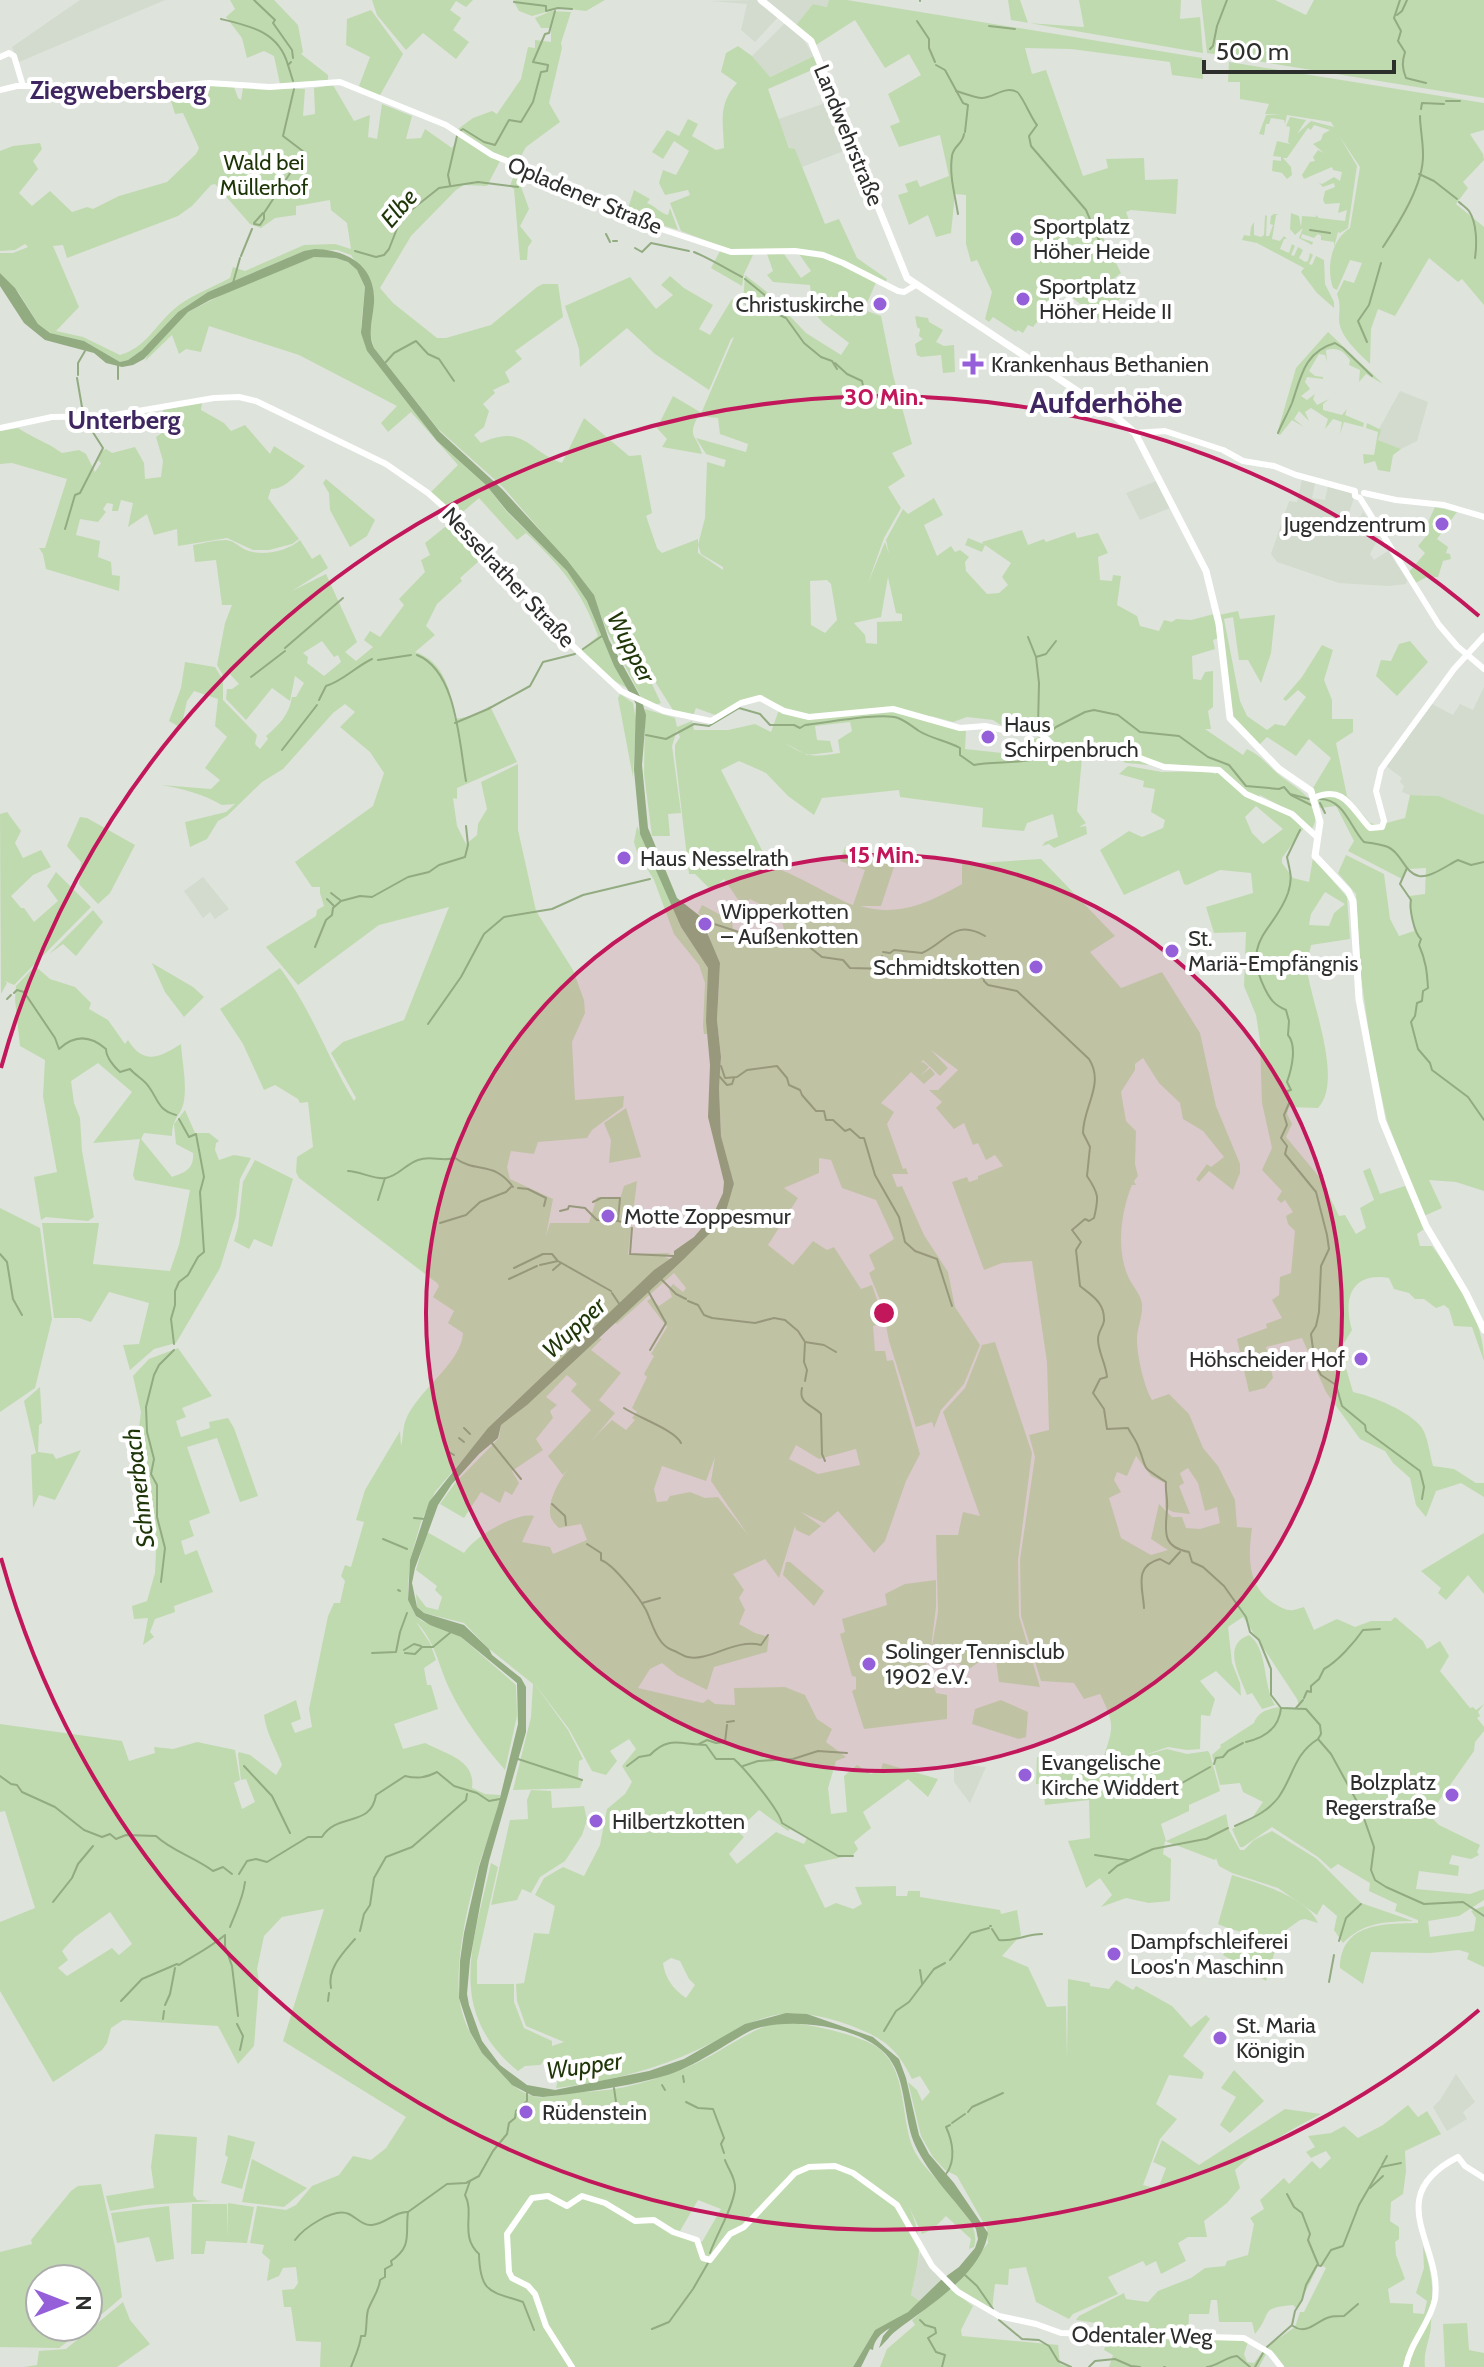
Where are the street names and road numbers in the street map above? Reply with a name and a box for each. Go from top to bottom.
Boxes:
street label: Landwehrstraße [808,61,889,210]
street label: Opladener Straße [504,151,666,240]
street label: Nesselrather Straße [437,502,581,653]
street label: Odentaler Weg [1071,2321,1214,2350]

